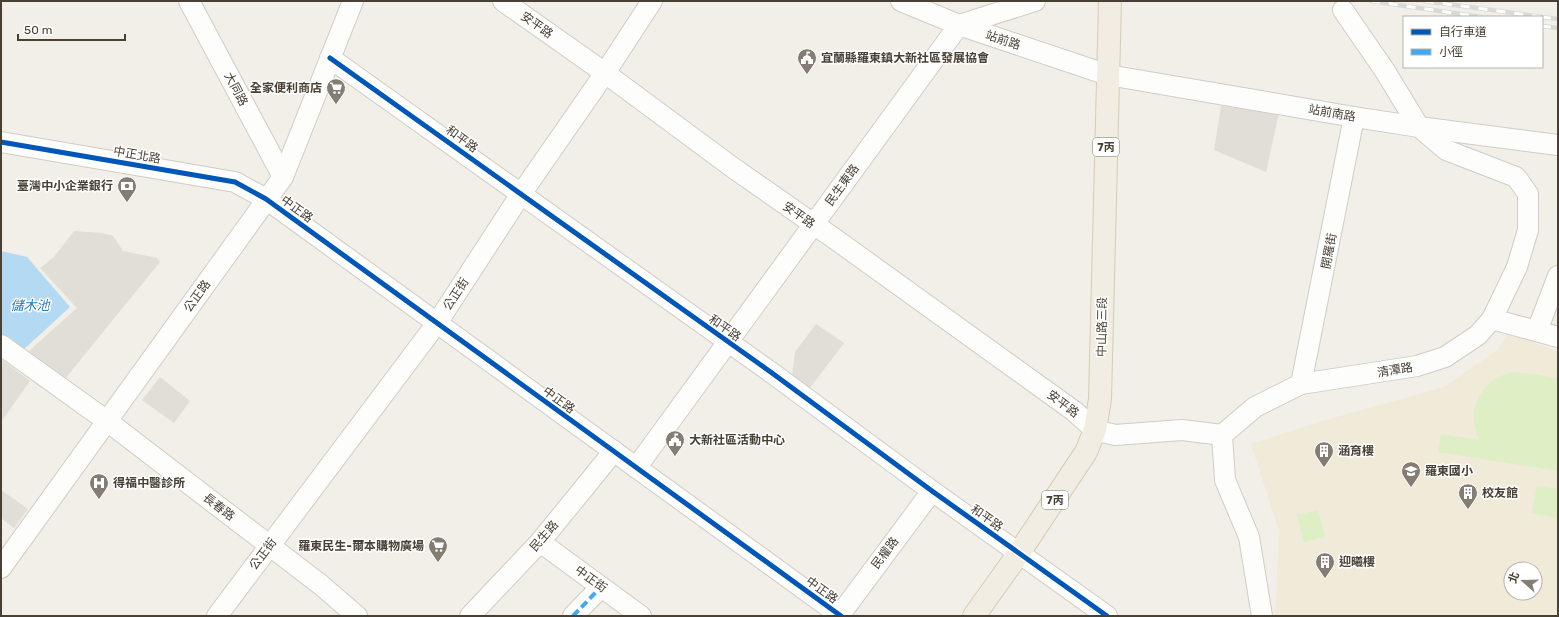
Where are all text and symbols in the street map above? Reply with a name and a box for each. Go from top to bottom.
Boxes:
street label: 安平路 [518,9,556,41]
scale bar [18,16,125,42]
legend [1403,16,1543,68]
text: 50 m [24,23,52,37]
text: 自行車道 [1439,25,1487,39]
street label: 站前路 [984,28,1022,52]
text: 小徑 [1439,45,1463,59]
public building icon: 宜蘭縣羅東鎮大新社區發展協會 [796,47,818,75]
place label: 宜蘭縣羅東鎮大新社區發展協會 [821,51,989,65]
street label: 大同路 [221,70,251,108]
supermarket icon: 全家便利商店 [325,77,347,105]
place label: 全家便利商店 [250,81,322,95]
street label: 站前南路 [1307,102,1357,124]
street label: 和平路 [443,123,481,155]
road number: 7丙 [1093,138,1119,156]
street label: 中正北路 [112,144,162,166]
street label: 民生東路 [822,161,862,209]
bank icon: 臺灣中小企業銀行 [116,175,138,203]
place label: 臺灣中小企業銀行 [17,179,113,193]
street label: 中正路 [278,193,316,225]
street label: 安平路 [780,199,818,231]
street label: 開羅街 [1319,232,1339,270]
street label: 公正街 [440,275,472,313]
street label: 公正路 [181,277,213,315]
street label: 中山路三段 [1094,297,1110,357]
water label: 儲木池 [10,298,51,313]
street label: 和平路 [706,312,744,344]
street label: 清潭路 [1376,360,1414,380]
street label: 中正路 [540,384,578,416]
street label: 安平路 [1044,388,1082,420]
public building icon: 大新社區活動中心 [664,429,686,457]
place label: 大新社區活動中心 [689,433,785,447]
building icon: 涵育樓 [1313,440,1335,468]
place label: 涵育樓 [1338,444,1374,458]
school or university icon: 羅東國小 [1400,460,1422,488]
place label: 羅東國小 [1425,464,1473,478]
hospital icon: 得福中醫診所 [88,472,110,500]
place label: 得福中醫診所 [113,476,185,490]
building icon: 校友館 [1457,482,1479,510]
place label: 校友館 [1482,486,1518,500]
street label: 長春路 [201,490,237,524]
road number: 7丙 [1042,491,1068,509]
street label: 和平路 [968,502,1006,534]
street label: 民生路 [527,518,561,554]
street label: 民權路 [869,534,901,572]
street label: 公正街 [247,535,279,573]
supermarket icon: 羅東民生-爾本購物廣場 [427,535,449,563]
place label: 羅東民生-爾本購物廣場 [298,539,424,553]
building icon: 迎曦樓 [1314,551,1336,579]
place label: 迎曦樓 [1339,555,1375,569]
north arrow [1503,561,1543,601]
street label: 中正街 [572,563,610,595]
text: 北 [1506,570,1522,585]
street label: 中正路 [803,574,841,606]

